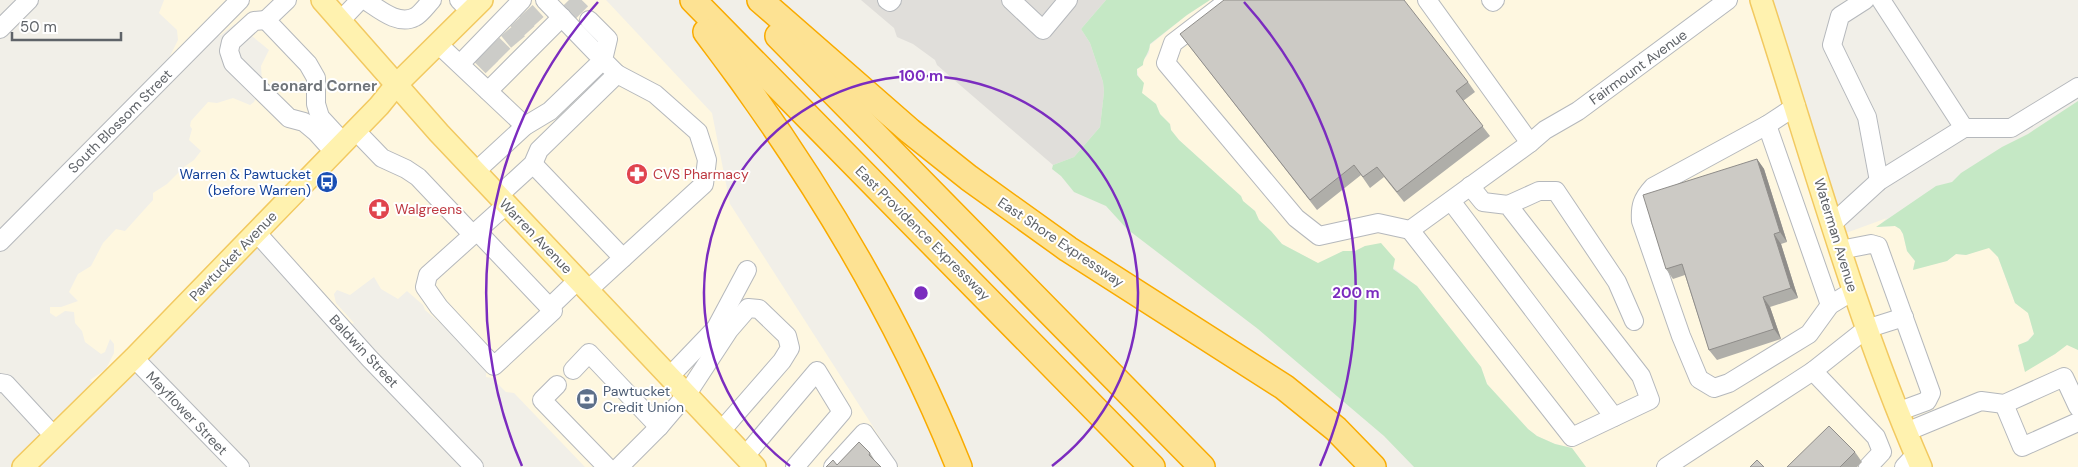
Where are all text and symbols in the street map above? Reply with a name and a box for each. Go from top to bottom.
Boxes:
scale bar [12,10,121,42]
text: 50 m [20,17,57,37]
street label: Fairmount Avenue [1585,25,1691,109]
street label: South Blossom Street [64,65,176,177]
text: 100 m [899,66,943,86]
district label: Leonard Corner [263,76,377,96]
pharmacy icon: CVS Pharmacy [625,162,649,186]
street label: East Providence Expressway [852,162,994,304]
place label: Warren & Pawtucket (before Warren) [179,165,311,199]
place label: CVS Pharmacy [653,165,749,183]
bus stop icon: Warren & Pawtucket (before Warren) [315,170,339,194]
street label: Waterman Avenue [1810,176,1862,294]
street label: East Shore Expressway [994,193,1128,291]
street label: Warren Avenue [496,195,576,277]
pharmacy icon: Walgreens [367,197,391,221]
place label: Walgreens [395,200,462,218]
street label: Pawtucket Avenue [185,207,281,305]
text: 200 m [1332,283,1380,303]
centre of rings [912,284,930,302]
street label: Baldwin Street [326,311,402,391]
street label: Mayflower Street [142,367,232,459]
place label: Pawtucket Credit Union [603,382,684,416]
bank icon: Pawtucket Credit Union [575,387,599,411]

